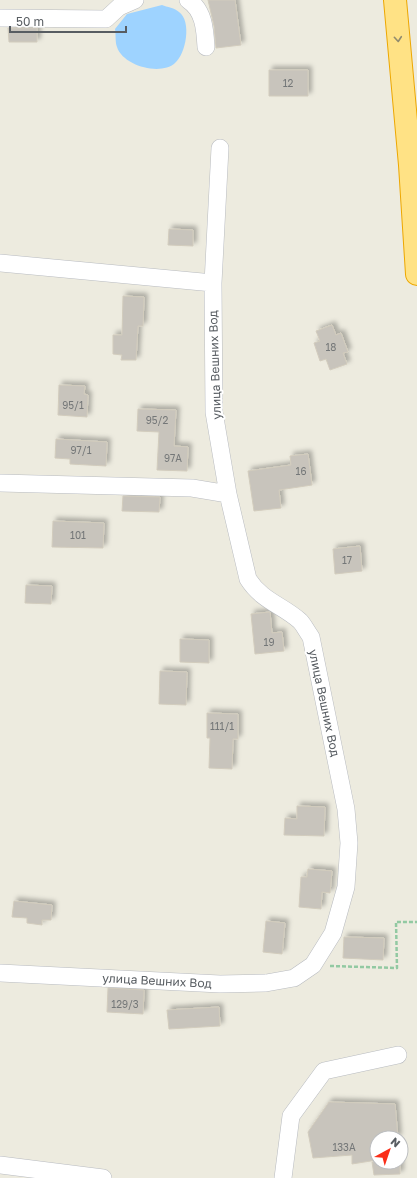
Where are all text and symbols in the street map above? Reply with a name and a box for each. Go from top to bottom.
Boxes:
scale bar [10,8,126,34]
text: 50 m [16,14,44,29]
one-way arrow [394,36,403,42]
house number: 12 [283,77,294,89]
street label: улица Вешних Вод [205,310,224,420]
house number: 18 [326,341,336,353]
house number: 95/1 [62,399,84,411]
house number: 95/2 [146,414,168,426]
house number: 97/1 [71,444,92,456]
house number: 97А [164,452,182,464]
house number: 16 [296,465,306,477]
house number: 101 [70,529,86,541]
house number: 17 [342,554,352,566]
house number: 19 [264,636,274,648]
street label: улица Вешних Вод [306,648,343,758]
house number: 111/1 [210,720,234,732]
street label: улица Вешних Вод [102,970,212,991]
house number: 129/3 [111,998,139,1010]
north arrow [369,1130,409,1170]
text: N [388,1134,403,1150]
house number: 133А [332,1141,356,1153]

